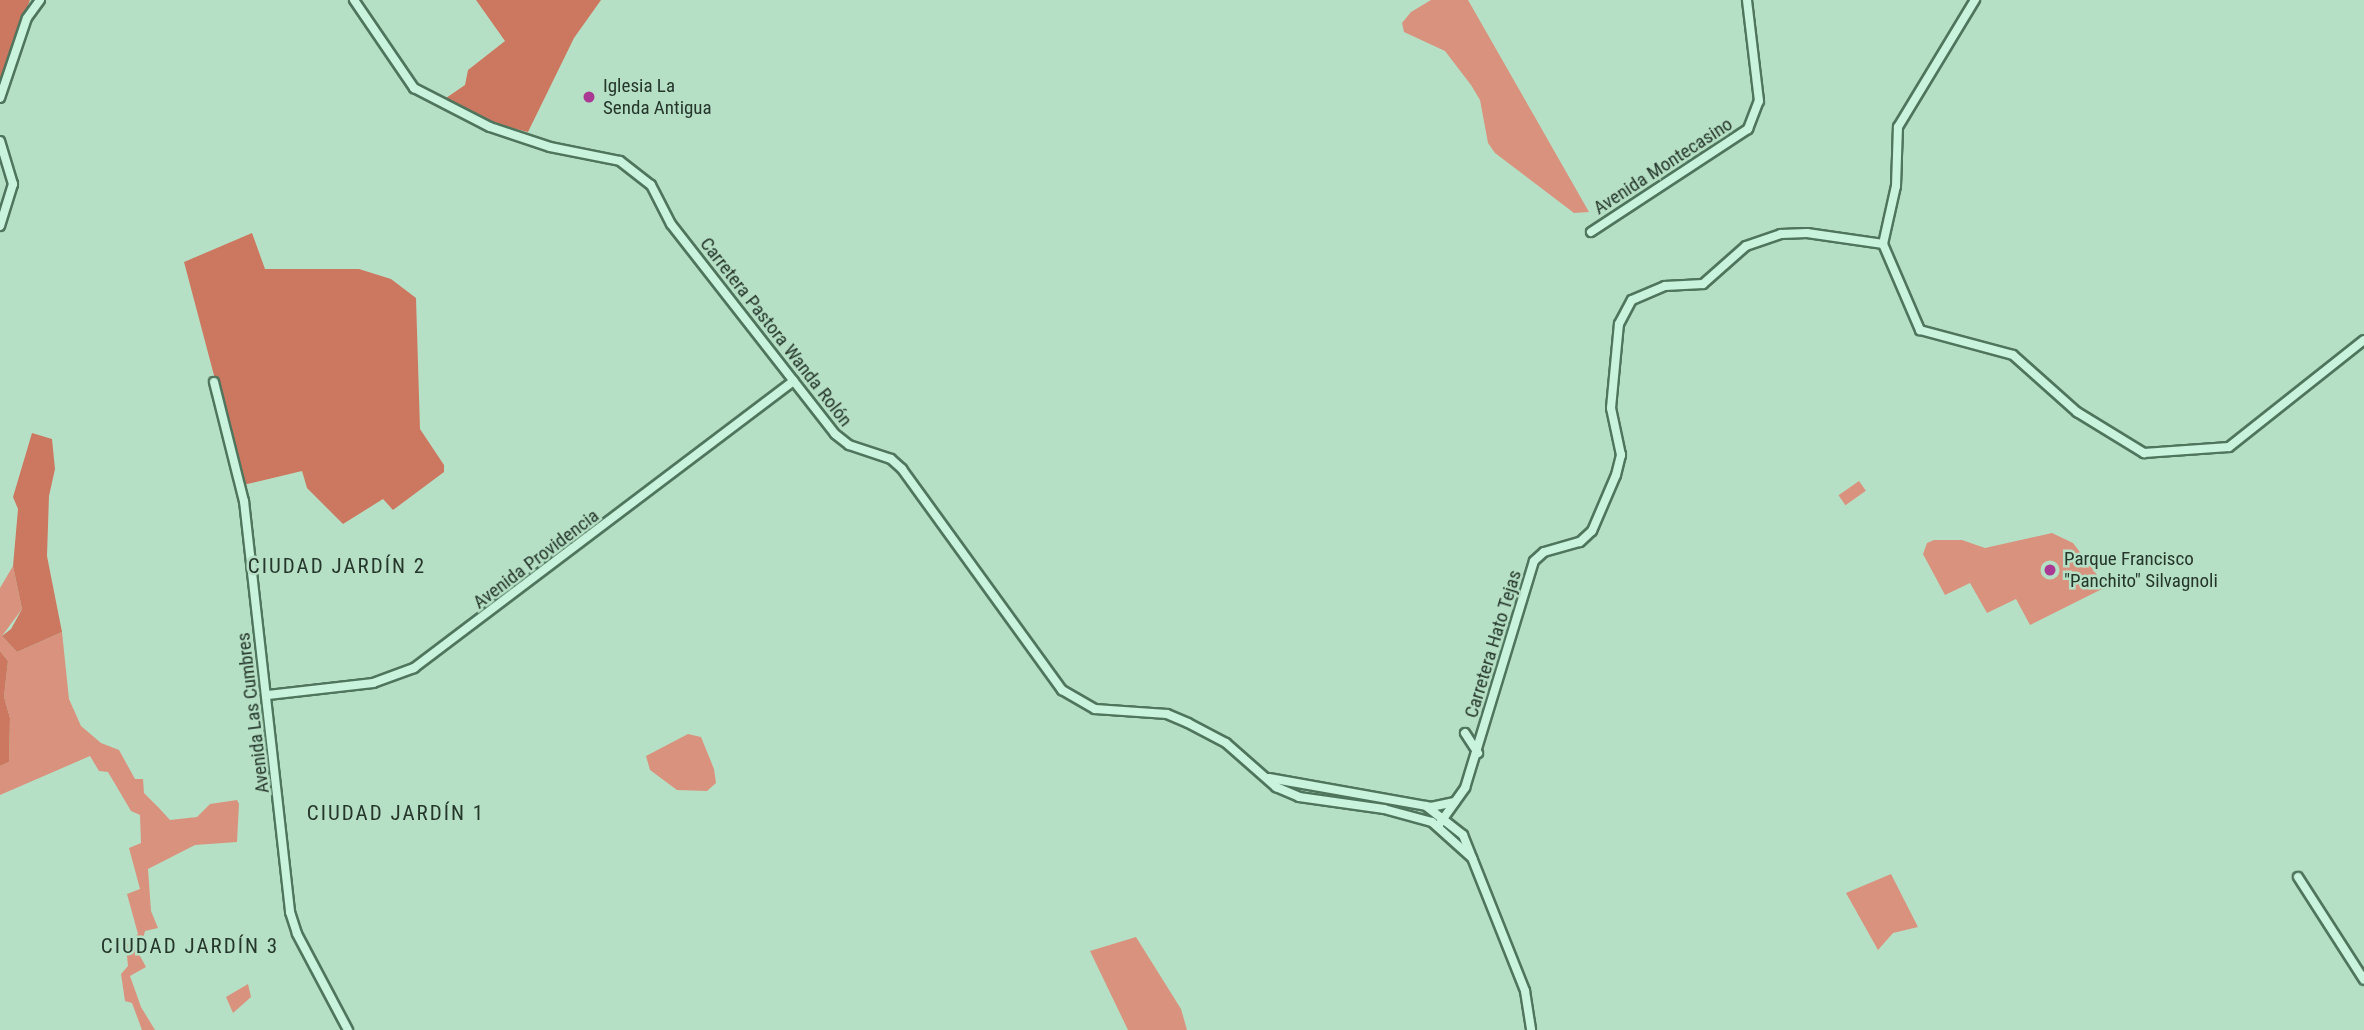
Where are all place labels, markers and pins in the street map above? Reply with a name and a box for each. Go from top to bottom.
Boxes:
place label: Iglesia La Senda Antigua [603,75,712,119]
marker: Iglesia La Senda Antigua [581,89,597,105]
place label: Parque Francisco "Panchito" Silvagnoli [2064,548,2218,592]
marker: Parque Francisco "Panchito" Silvagnoli [2042,562,2058,578]

